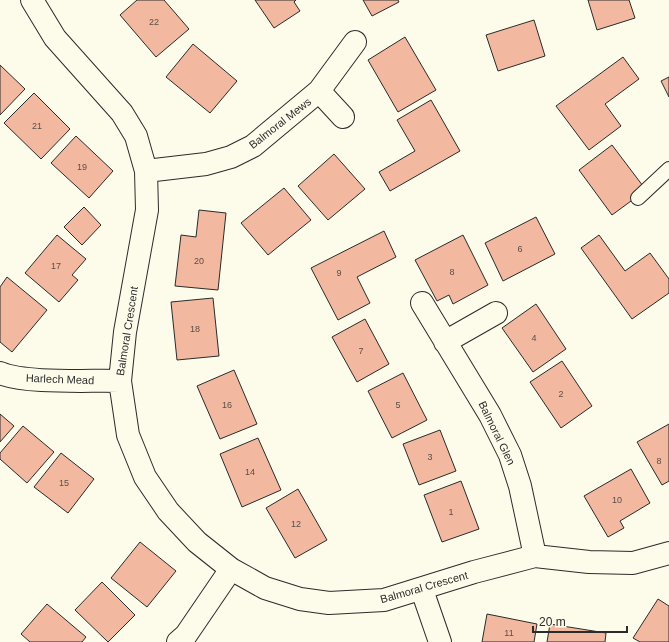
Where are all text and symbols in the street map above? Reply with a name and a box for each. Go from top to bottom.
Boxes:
house number: 22 [149,17,159,27]
street label: Balmoral Mews [247,95,314,151]
house number: 21 [32,121,42,131]
house number: 19 [77,162,87,172]
house number: 6 [517,244,523,254]
house number: 20 [194,256,204,266]
house number: 17 [51,261,61,271]
house number: 8 [449,267,455,277]
house number: 9 [336,268,342,278]
street label: Balmoral Crescent [114,285,140,377]
house number: 18 [190,324,200,334]
house number: 4 [531,333,537,343]
house number: 7 [358,346,364,356]
street label: Harlech Mead [26,372,94,386]
house number: 2 [558,389,564,399]
street label: Balmoral Glen [476,399,518,467]
house number: 16 [222,400,232,410]
house number: 5 [395,400,401,410]
house number: 3 [427,452,433,462]
house number: 8 [656,456,662,466]
house number: 14 [245,467,255,477]
house number: 15 [59,478,69,488]
house number: 10 [612,495,622,505]
house number: 1 [448,507,454,517]
house number: 12 [291,519,301,529]
street label: Balmoral Crescent [379,569,469,605]
scale bar [533,608,627,634]
text: 20 m [539,615,566,629]
house number: 11 [504,628,514,638]

